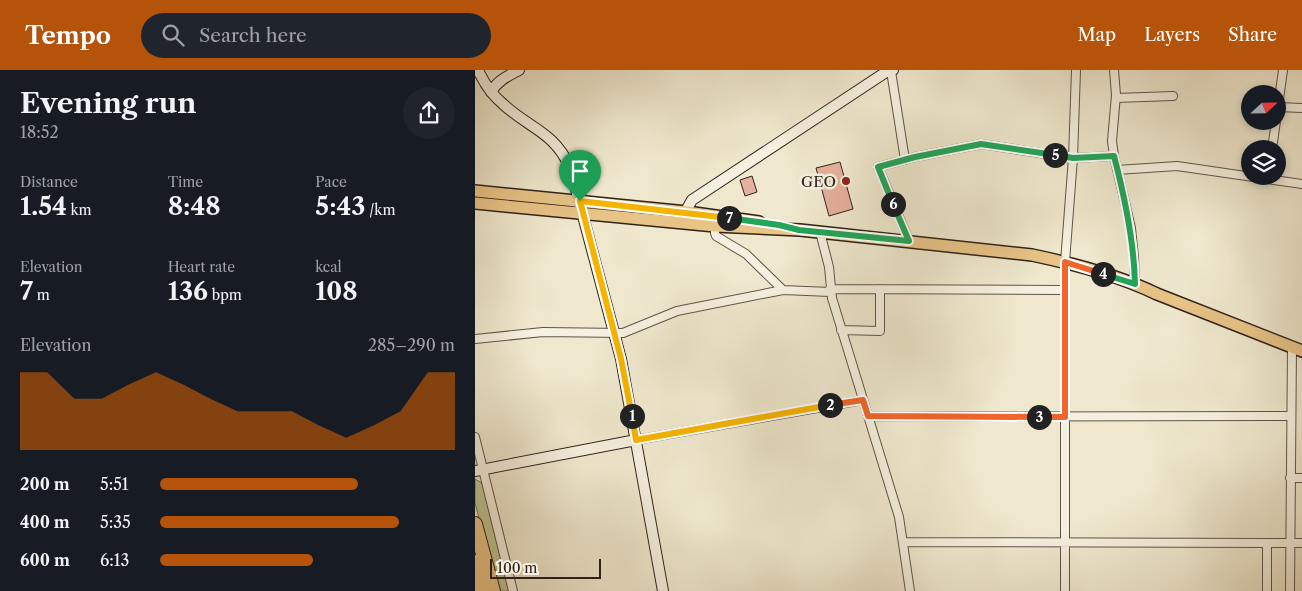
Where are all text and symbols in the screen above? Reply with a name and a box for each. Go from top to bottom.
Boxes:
search box [141,13,491,58]
text: Tempo [25,21,111,50]
icon: search [159,21,187,49]
text: Search here [199,24,307,47]
text: Map [1078,24,1116,46]
text: Layers [1144,24,1200,46]
text: Share [1228,24,1277,46]
north arrow [1241,85,1286,130]
map controls [1241,85,1286,185]
text: Evening run [20,86,196,120]
button: share [403,87,455,139]
text: 18:52 [20,122,59,142]
button: layers [1241,140,1286,185]
pin: 5 [1043,142,1067,168]
text: 5 [1052,146,1059,164]
pin [559,150,601,201]
icon: arrive [566,157,594,185]
place label: GEO [801,172,836,191]
text: Distance [20,173,78,191]
text: Time [168,173,203,191]
text: Pace [315,173,347,191]
marker: GEO [840,175,852,187]
text: 1.54 [20,191,67,222]
text: 8:48 [168,191,221,222]
text: 5:43 [315,191,366,222]
pin: 6 [881,192,905,216]
text: 6 [889,195,898,213]
text: km [67,201,92,219]
text: /km [366,201,395,219]
pin: 7 [717,206,741,230]
text: 7 [726,209,733,227]
text: Elevation [20,258,83,276]
text: Heart rate [168,258,235,276]
text: kcal [315,258,342,276]
pin: 4 [1091,262,1115,286]
text: 4 [1099,265,1108,283]
text: 7 [20,276,33,307]
text: 136 [168,276,208,307]
text: 108 [315,276,358,307]
text: m [33,286,50,304]
text: bpm [208,286,242,304]
text: Elevation [20,335,91,355]
text: 285–290 m [368,335,455,355]
pin: 2 [817,392,843,418]
text: 2 [826,396,835,414]
pin: 1 [619,404,645,428]
pin: 3 [1027,404,1051,430]
text: 1 [629,407,636,425]
text: 3 [1036,408,1043,426]
text: 200 m [20,474,70,494]
text: 5:51 [100,474,129,494]
text: 400 m [20,512,70,532]
text: 5:35 [100,512,131,532]
text: 600 m [20,550,70,570]
text: 6:13 [100,550,129,570]
scale bar [490,556,601,579]
text: 100 m [497,559,537,577]

